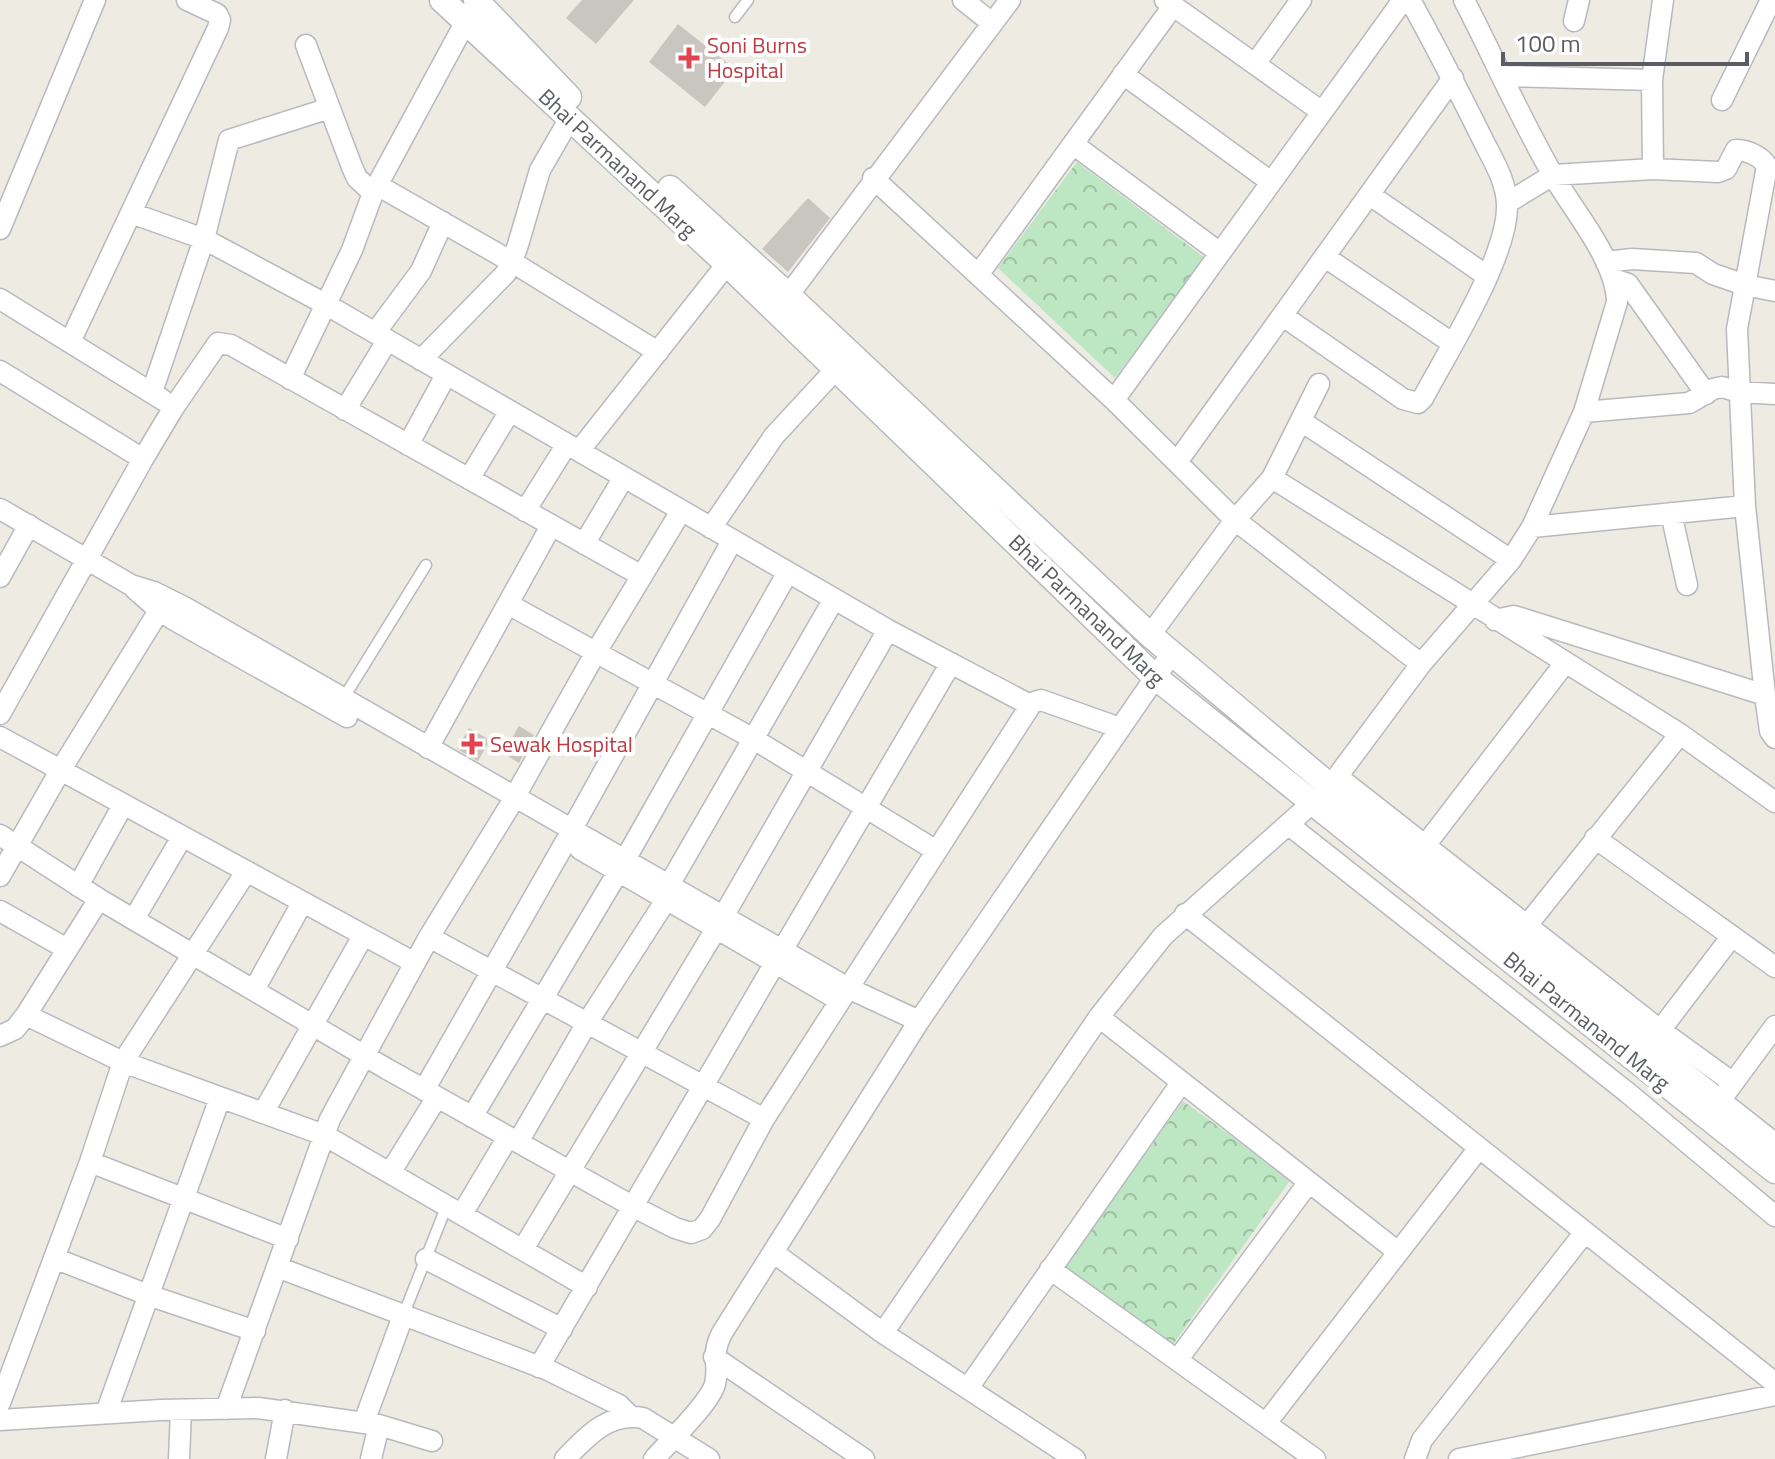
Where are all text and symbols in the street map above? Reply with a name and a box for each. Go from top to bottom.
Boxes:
scale bar [1503,16,1747,66]
text: 100 m [1515,25,1581,61]
place label: Soni Burns Hospital [707,28,807,87]
marker: Soni Burns Hospital [678,47,700,69]
street label: Bhai Parmanand Marg [531,80,705,246]
street label: Bhai Parmanand Marg [1001,526,1173,694]
place label: Sewak Hospital [490,727,633,761]
marker: Sewak Hospital [461,733,483,755]
street label: Bhai Parmanand Marg [1496,943,1678,1099]

